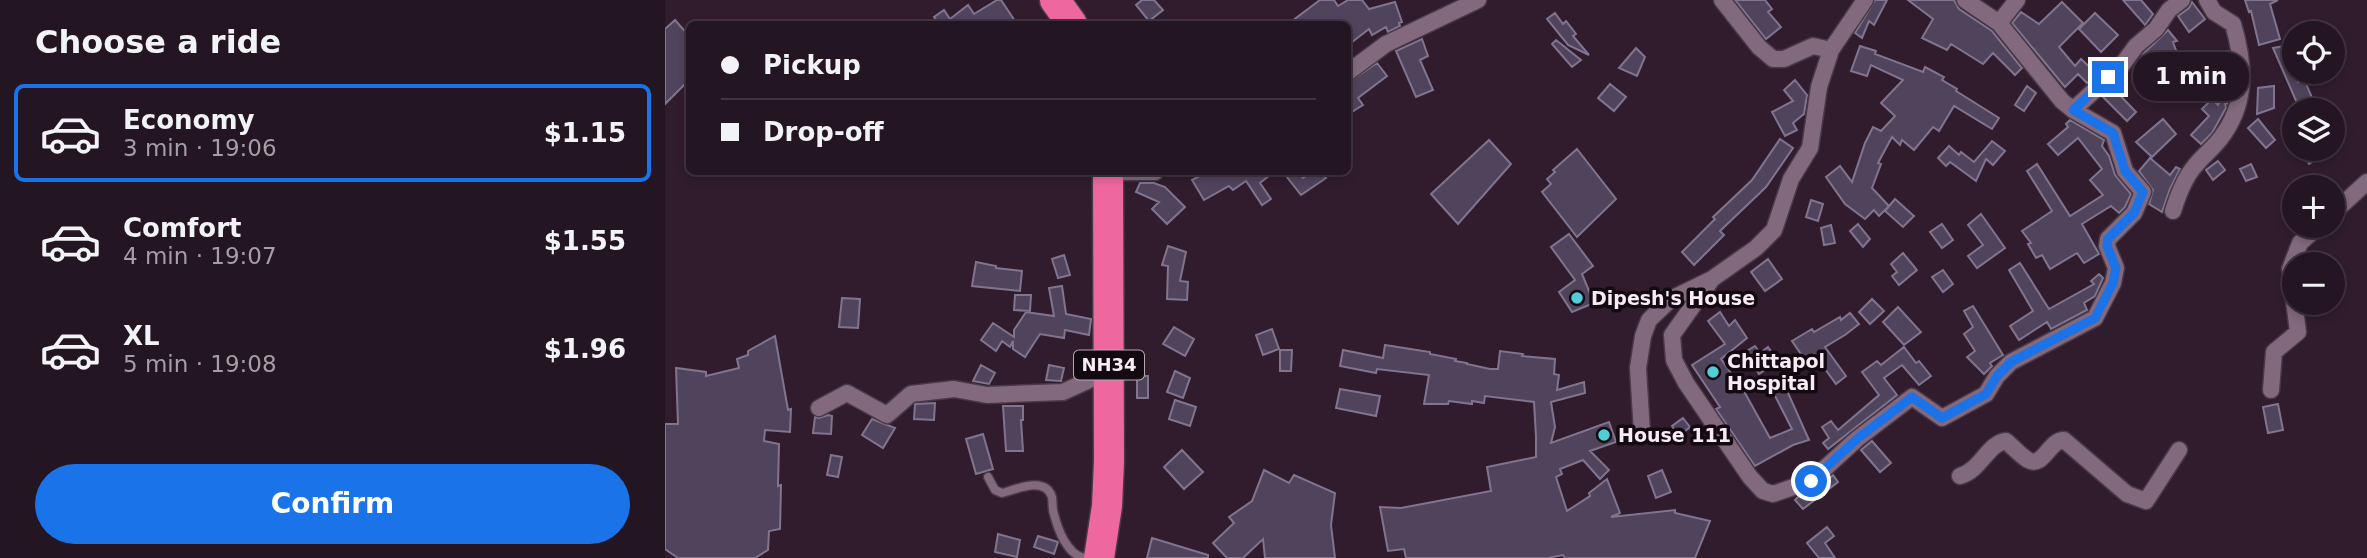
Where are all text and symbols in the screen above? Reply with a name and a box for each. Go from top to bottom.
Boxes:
map controls [2282,21,2345,315]
button: locate [2282,21,2345,84]
text: Choose a ride [35,23,281,61]
text: Pickup [763,50,861,80]
callout: 1 min [2133,52,2248,102]
route end [2092,61,2124,93]
text: 1 min [2155,63,2227,89]
button: layers [2282,98,2345,161]
icon: car [39,102,102,165]
text: Economy [123,105,254,135]
text: Drop-off [763,117,884,147]
text: $1.15 [544,118,626,148]
text: 3 min · 19:06 [123,135,277,161]
button: + [2282,175,2345,238]
icon: car [39,210,102,273]
text: Comfort [123,213,241,243]
text: $1.55 [544,226,626,256]
text: 4 min · 19:07 [123,243,277,269]
button: − [2282,252,2345,315]
place label: Dipesh's House [1591,287,1755,309]
marker: Dipesh's House [1569,290,1585,306]
icon: car [39,318,102,381]
text: XL [123,321,160,351]
text: $1.96 [544,334,626,364]
place label: Chittapol Hospital [1727,350,1825,394]
text: 5 min · 19:08 [123,351,277,377]
road number: NH34 [1074,351,1144,380]
marker: Chittapol Hospital [1705,364,1721,380]
place label: House 111 [1618,424,1731,446]
marker: House 111 [1596,427,1612,443]
button: Confirm [35,464,630,544]
route start [1795,465,1827,497]

